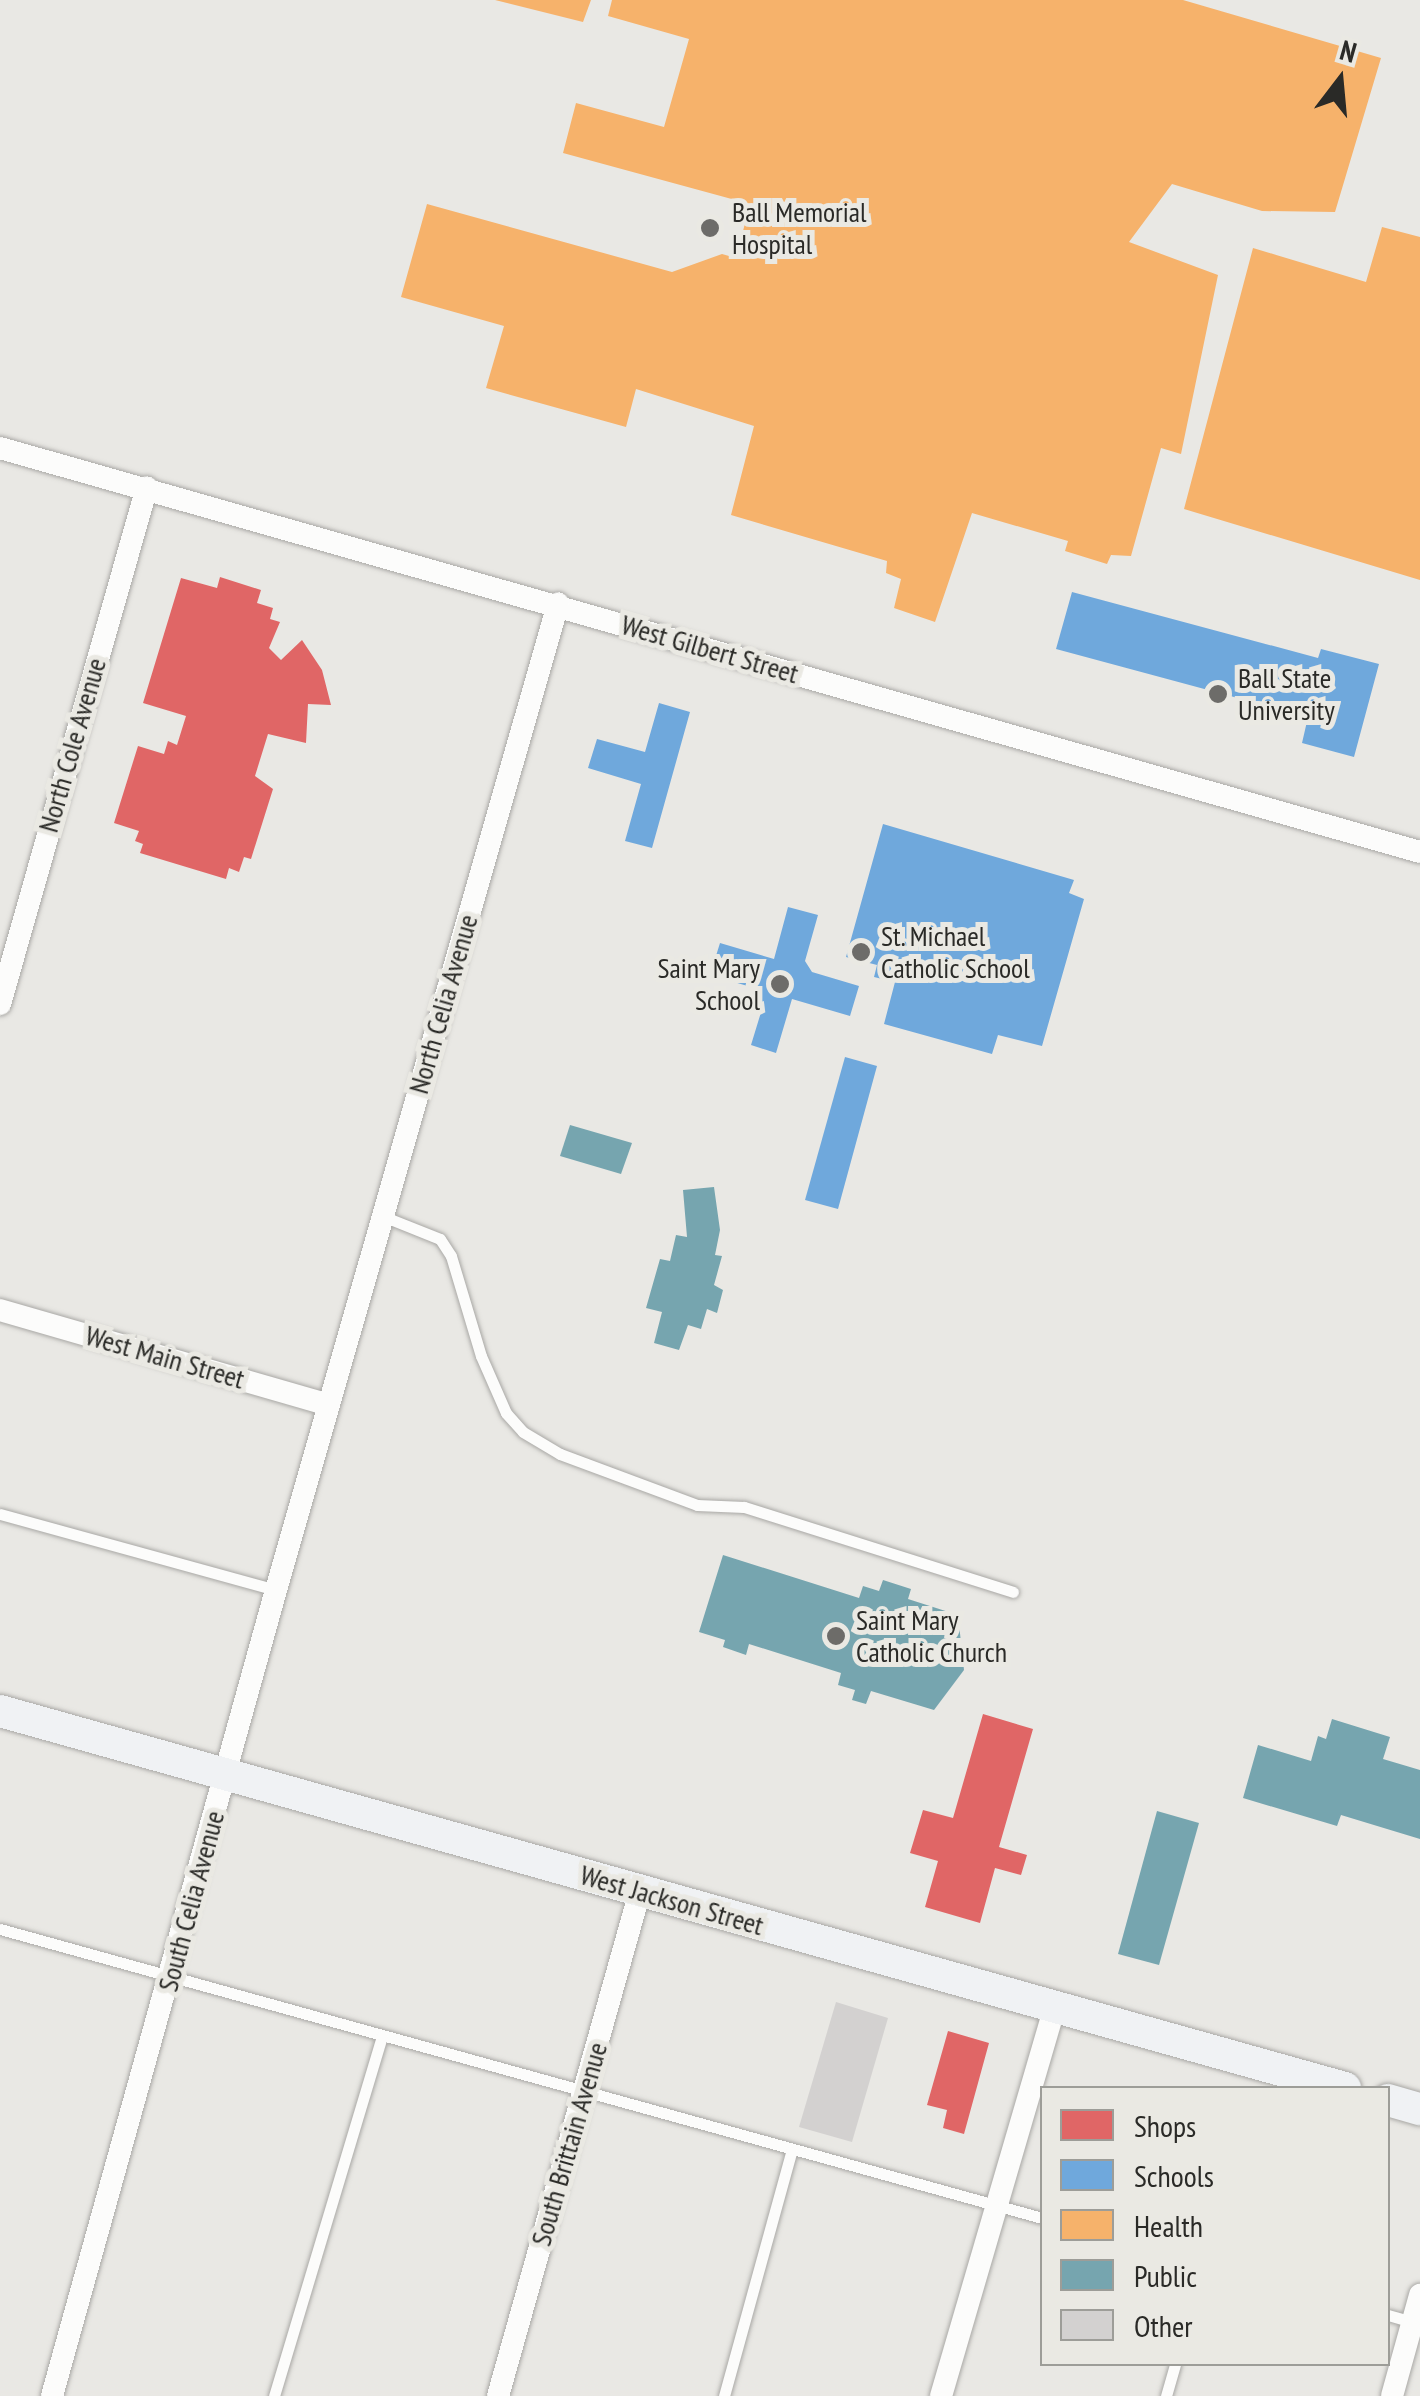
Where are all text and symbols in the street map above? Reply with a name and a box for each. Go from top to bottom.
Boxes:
north arrow [1290,30,1390,130]
text: N [1336,31,1361,71]
place label: Ball Memorial Hospital [732,195,867,261]
marker: Ball Memorial Hospital [697,215,723,241]
street label: West Gilbert Street [618,608,802,690]
street label: North Cole Avenue [31,654,113,836]
place label: Ball State University [1238,661,1335,727]
marker: Ball State University [1207,683,1229,705]
street label: North Celia Avenue [401,910,485,1098]
place label: St. Michael Catholic School [881,919,1030,985]
marker: St. Michael Catholic School [850,941,872,963]
place label: Saint Mary School [658,951,760,1017]
marker: Saint Mary School [769,973,791,995]
street label: West Main Street [82,1318,248,1396]
place label: Saint Mary Catholic Church [856,1603,1008,1669]
marker: Saint Mary Catholic Church [825,1625,847,1647]
street label: South Celia Avenue [151,1807,231,1995]
street label: West Jackson Street [577,1858,767,1942]
street label: South Brittain Avenue [524,2038,614,2250]
legend [1040,2086,1390,2366]
text: Shops [1134,2106,1196,2145]
text: Schools [1134,2156,1214,2195]
text: Health [1134,2206,1203,2245]
text: Public [1134,2256,1197,2295]
text: Other [1134,2306,1193,2345]

